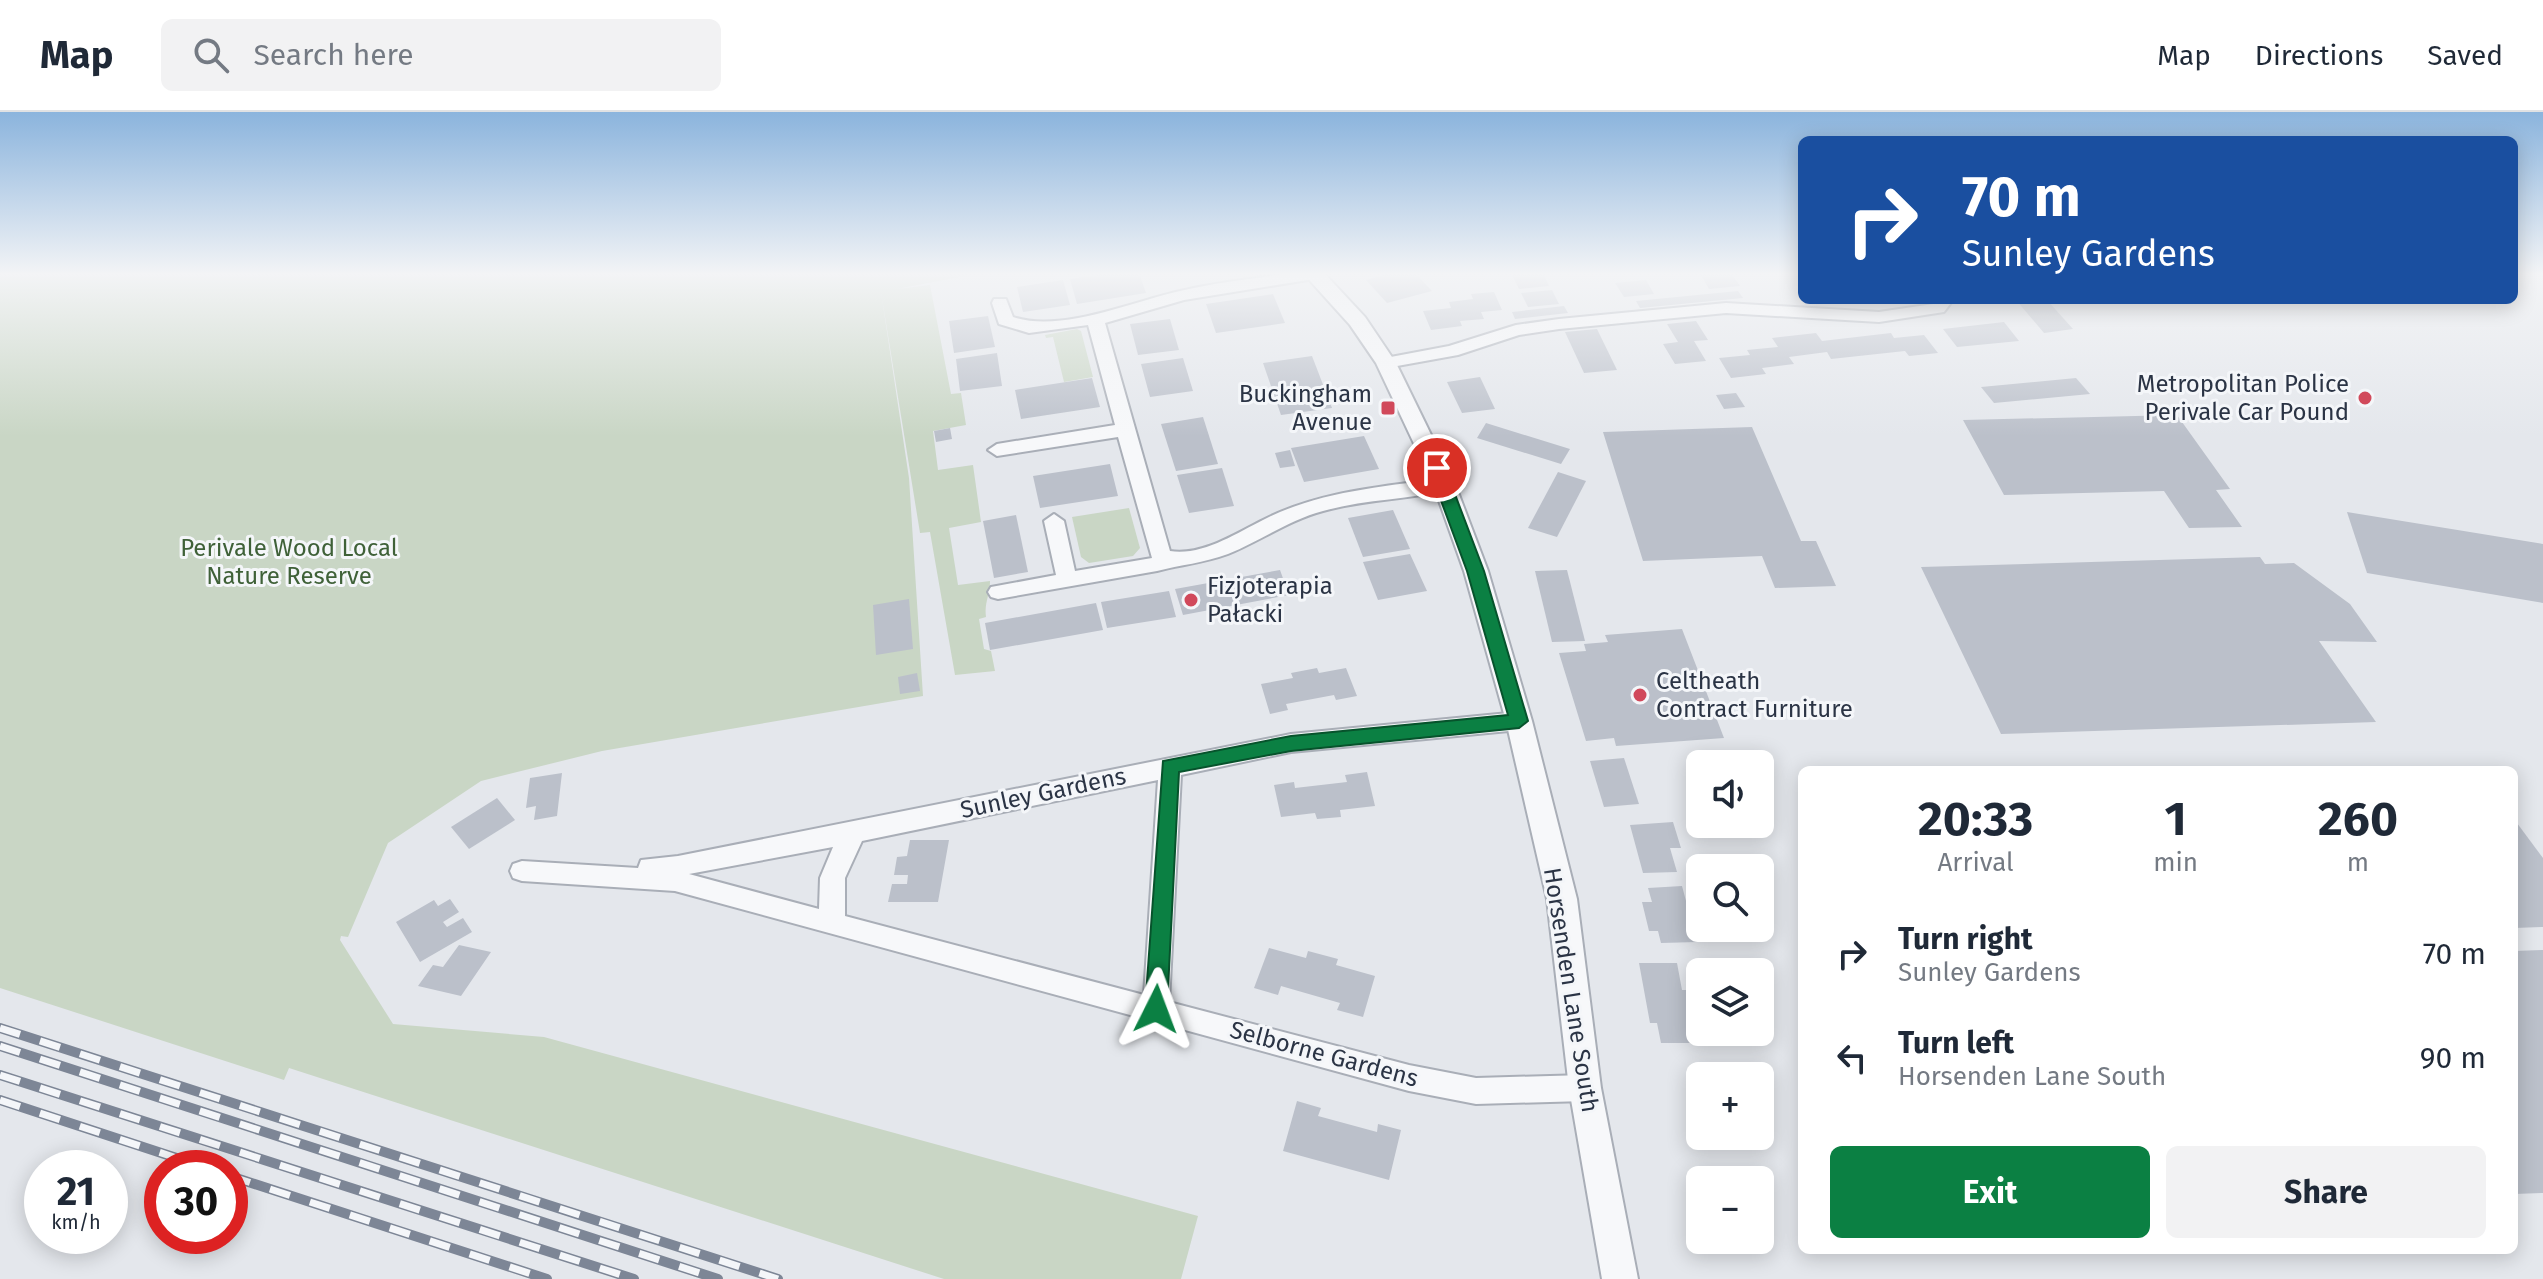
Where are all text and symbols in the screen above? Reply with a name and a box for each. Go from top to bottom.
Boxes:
search box [161,19,721,91]
text: Map [40,32,113,78]
icon: search [189,33,233,77]
text: Search here [253,37,414,73]
text: Map [2157,39,2211,72]
text: Directions [2255,39,2383,72]
text: Saved [2427,39,2503,72]
text: 70 m [1962,164,2081,231]
icon: right [1830,168,1934,272]
text: Sunley Gardens [1962,232,2215,276]
place label: Metropolitan Police Perivale Car Pound [2137,370,2349,426]
place label: Buckingham Avenue [1239,380,1372,436]
marker: Metropolitan Police Perivale Car Pound [2356,389,2374,407]
marker: Buckingham Avenue [1379,399,1397,417]
pin [1403,434,1471,502]
icon: arrive [1415,446,1459,490]
park label: Perivale Wood Local Nature Reserve [180,534,398,590]
place label: Fizjoterapia Pałacki [1207,572,1333,628]
marker: Fizjoterapia Pałacki [1182,591,1200,609]
place label: Celtheath Contract Furniture [1656,667,1853,723]
marker: Celtheath Contract Furniture [1631,686,1649,704]
map controls [1686,750,1774,1254]
button: sound [1686,750,1774,838]
street label: Sunley Gardens [958,762,1128,824]
text: 20:33 [1918,790,2033,848]
text: 1 [2164,790,2187,848]
text: 260 [2318,790,2398,848]
text: Arrival [1937,847,2014,878]
text: min [2153,847,2198,878]
text: m [2347,847,2369,878]
button: search [1686,854,1774,942]
street label: Horsenden Lane South [1538,866,1604,1114]
text: Turn right [1898,921,2033,957]
icon: right [1830,932,1874,976]
text: 70 m [2423,936,2486,972]
text: Sunley Gardens [1898,957,2081,988]
button: layers [1686,958,1774,1046]
position arrow [1114,967,1198,1051]
street label: Selborne Gardens [1227,1015,1421,1093]
text: Turn left [1898,1025,2014,1061]
icon: left [1830,1036,1874,1080]
text: 90 m [2420,1040,2486,1076]
text: Horsenden Lane South [1898,1061,2166,1092]
button: + [1686,1062,1774,1150]
button: Exit [1830,1146,2150,1238]
button: Share [2166,1146,2486,1238]
speed limit sign: 30 [144,1150,248,1254]
button: − [1686,1166,1774,1254]
text: 21 [57,1168,95,1216]
text: km/h [51,1210,101,1234]

